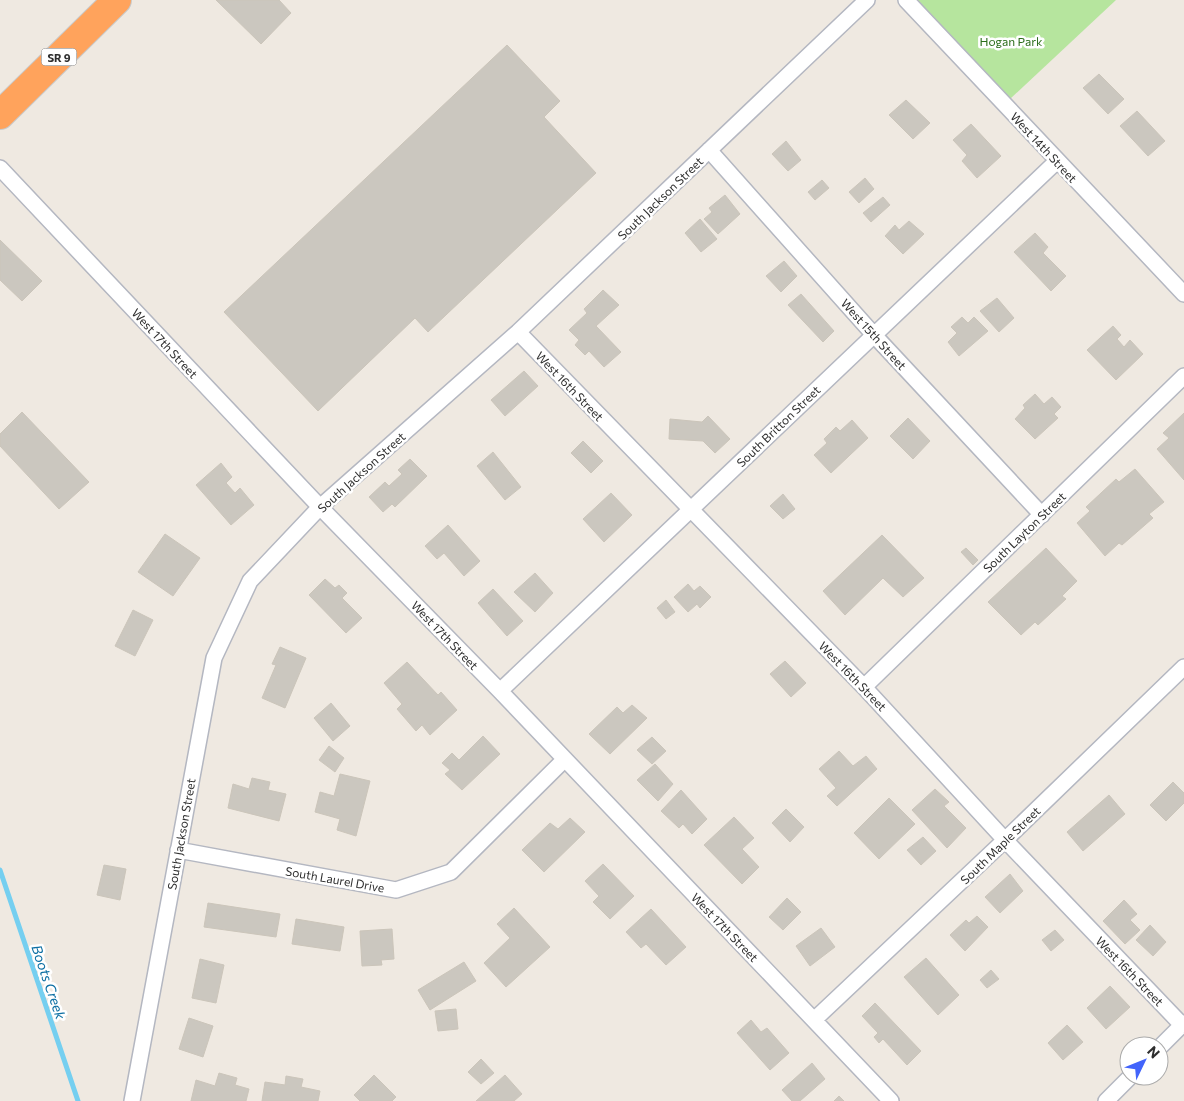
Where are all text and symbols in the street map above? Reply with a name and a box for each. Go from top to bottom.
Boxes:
park label: Hogan Park [979,34,1043,48]
road number: SR 9 [42,48,76,66]
street label: West 14th Street [1008,109,1080,185]
street label: South Jackson Street [615,154,706,243]
street label: West 15th Street [839,296,910,372]
street label: West 17th Street [129,305,201,381]
street label: West 16th Street [533,348,607,424]
street label: South Britton Street [733,382,823,469]
street label: South Jackson Street [314,429,408,516]
street label: South Layton Street [980,489,1068,575]
street label: West 17th Street [409,598,481,672]
street label: West 16th Street [816,638,890,714]
street label: South Jackson Street [164,777,199,891]
street label: South Maple Street [957,803,1043,887]
street label: South Laurel Drive [284,863,386,895]
street label: West 17th Street [689,890,761,964]
street label: West 16th Street [1093,933,1167,1009]
water label: Boots Creek [28,943,70,1022]
north arrow [1119,1036,1169,1086]
text: N [1144,1042,1164,1061]

